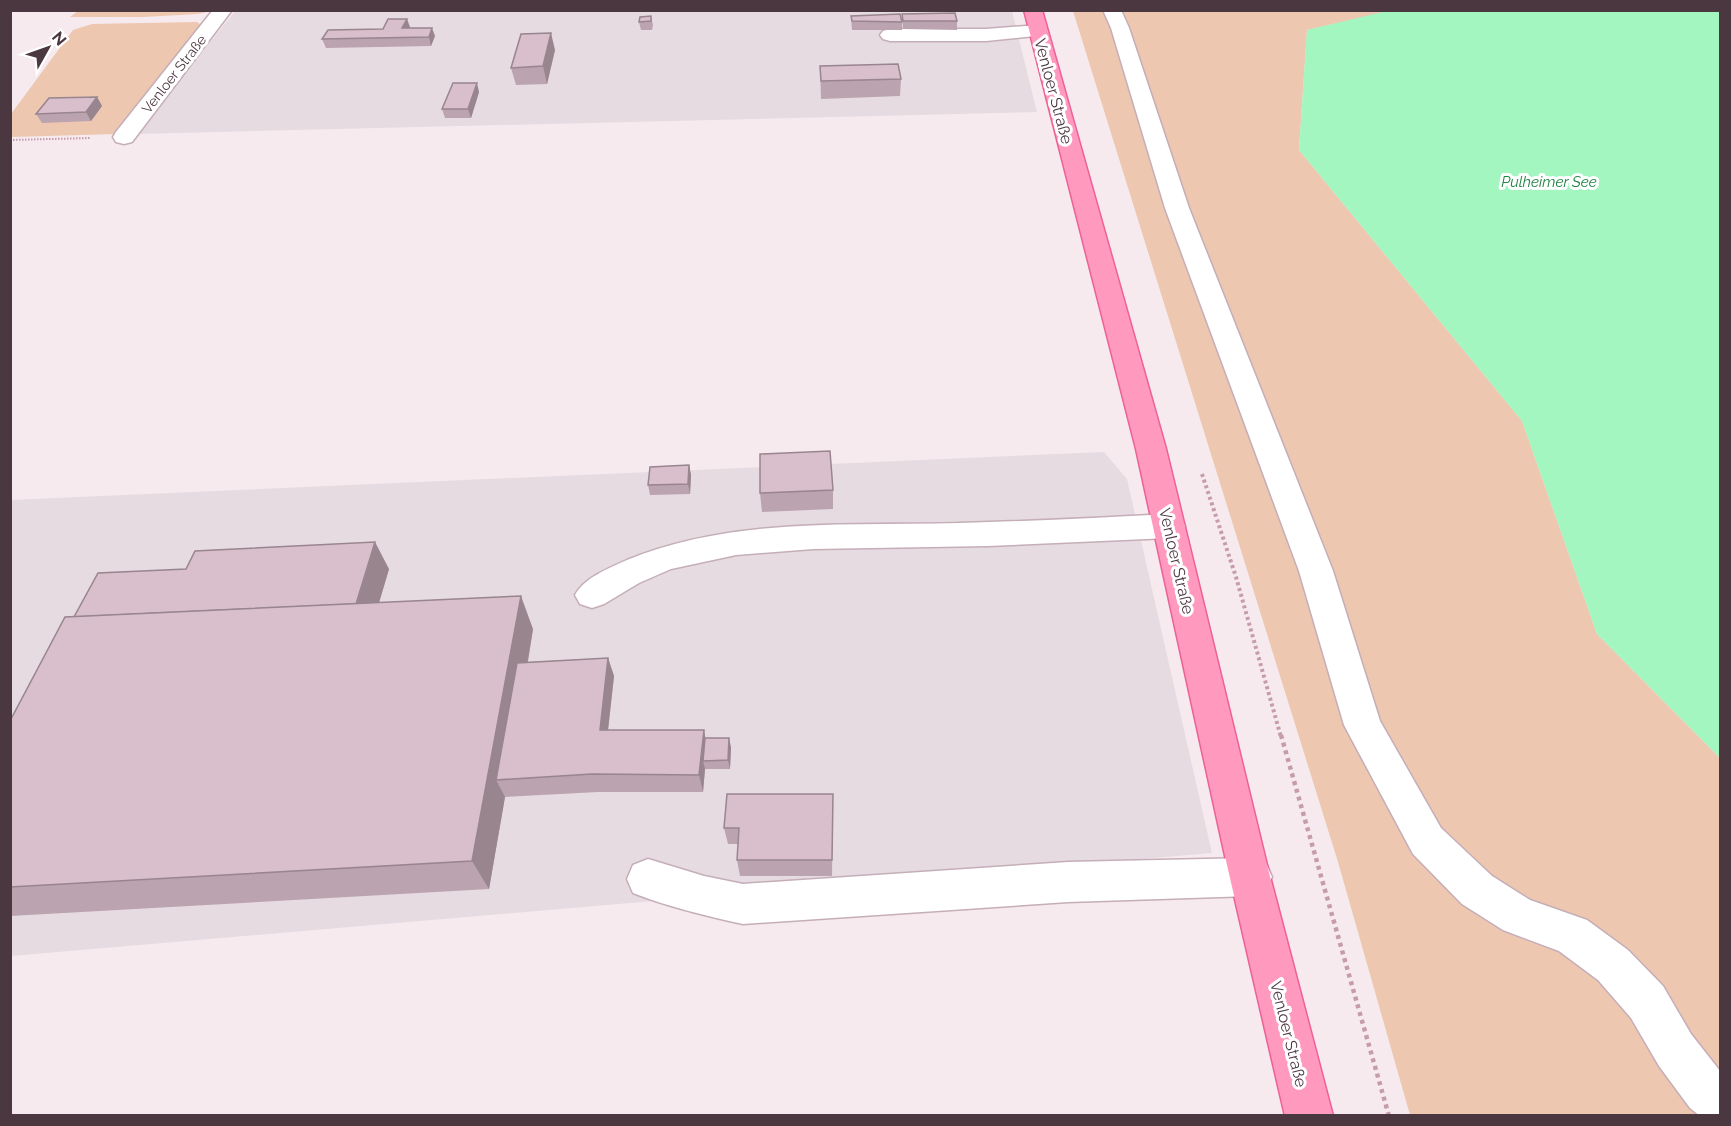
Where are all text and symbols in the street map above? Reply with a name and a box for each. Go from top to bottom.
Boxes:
north arrow [18,18,78,78]
text: N [48,28,70,49]
street label: Venloer Straße [138,32,210,116]
street label: Venloer Straße [1030,36,1077,146]
water label: Pulheimer See [1501,173,1597,191]
street label: Venloer Straße [1155,506,1198,616]
street label: Venloer Straße [1266,979,1311,1089]

